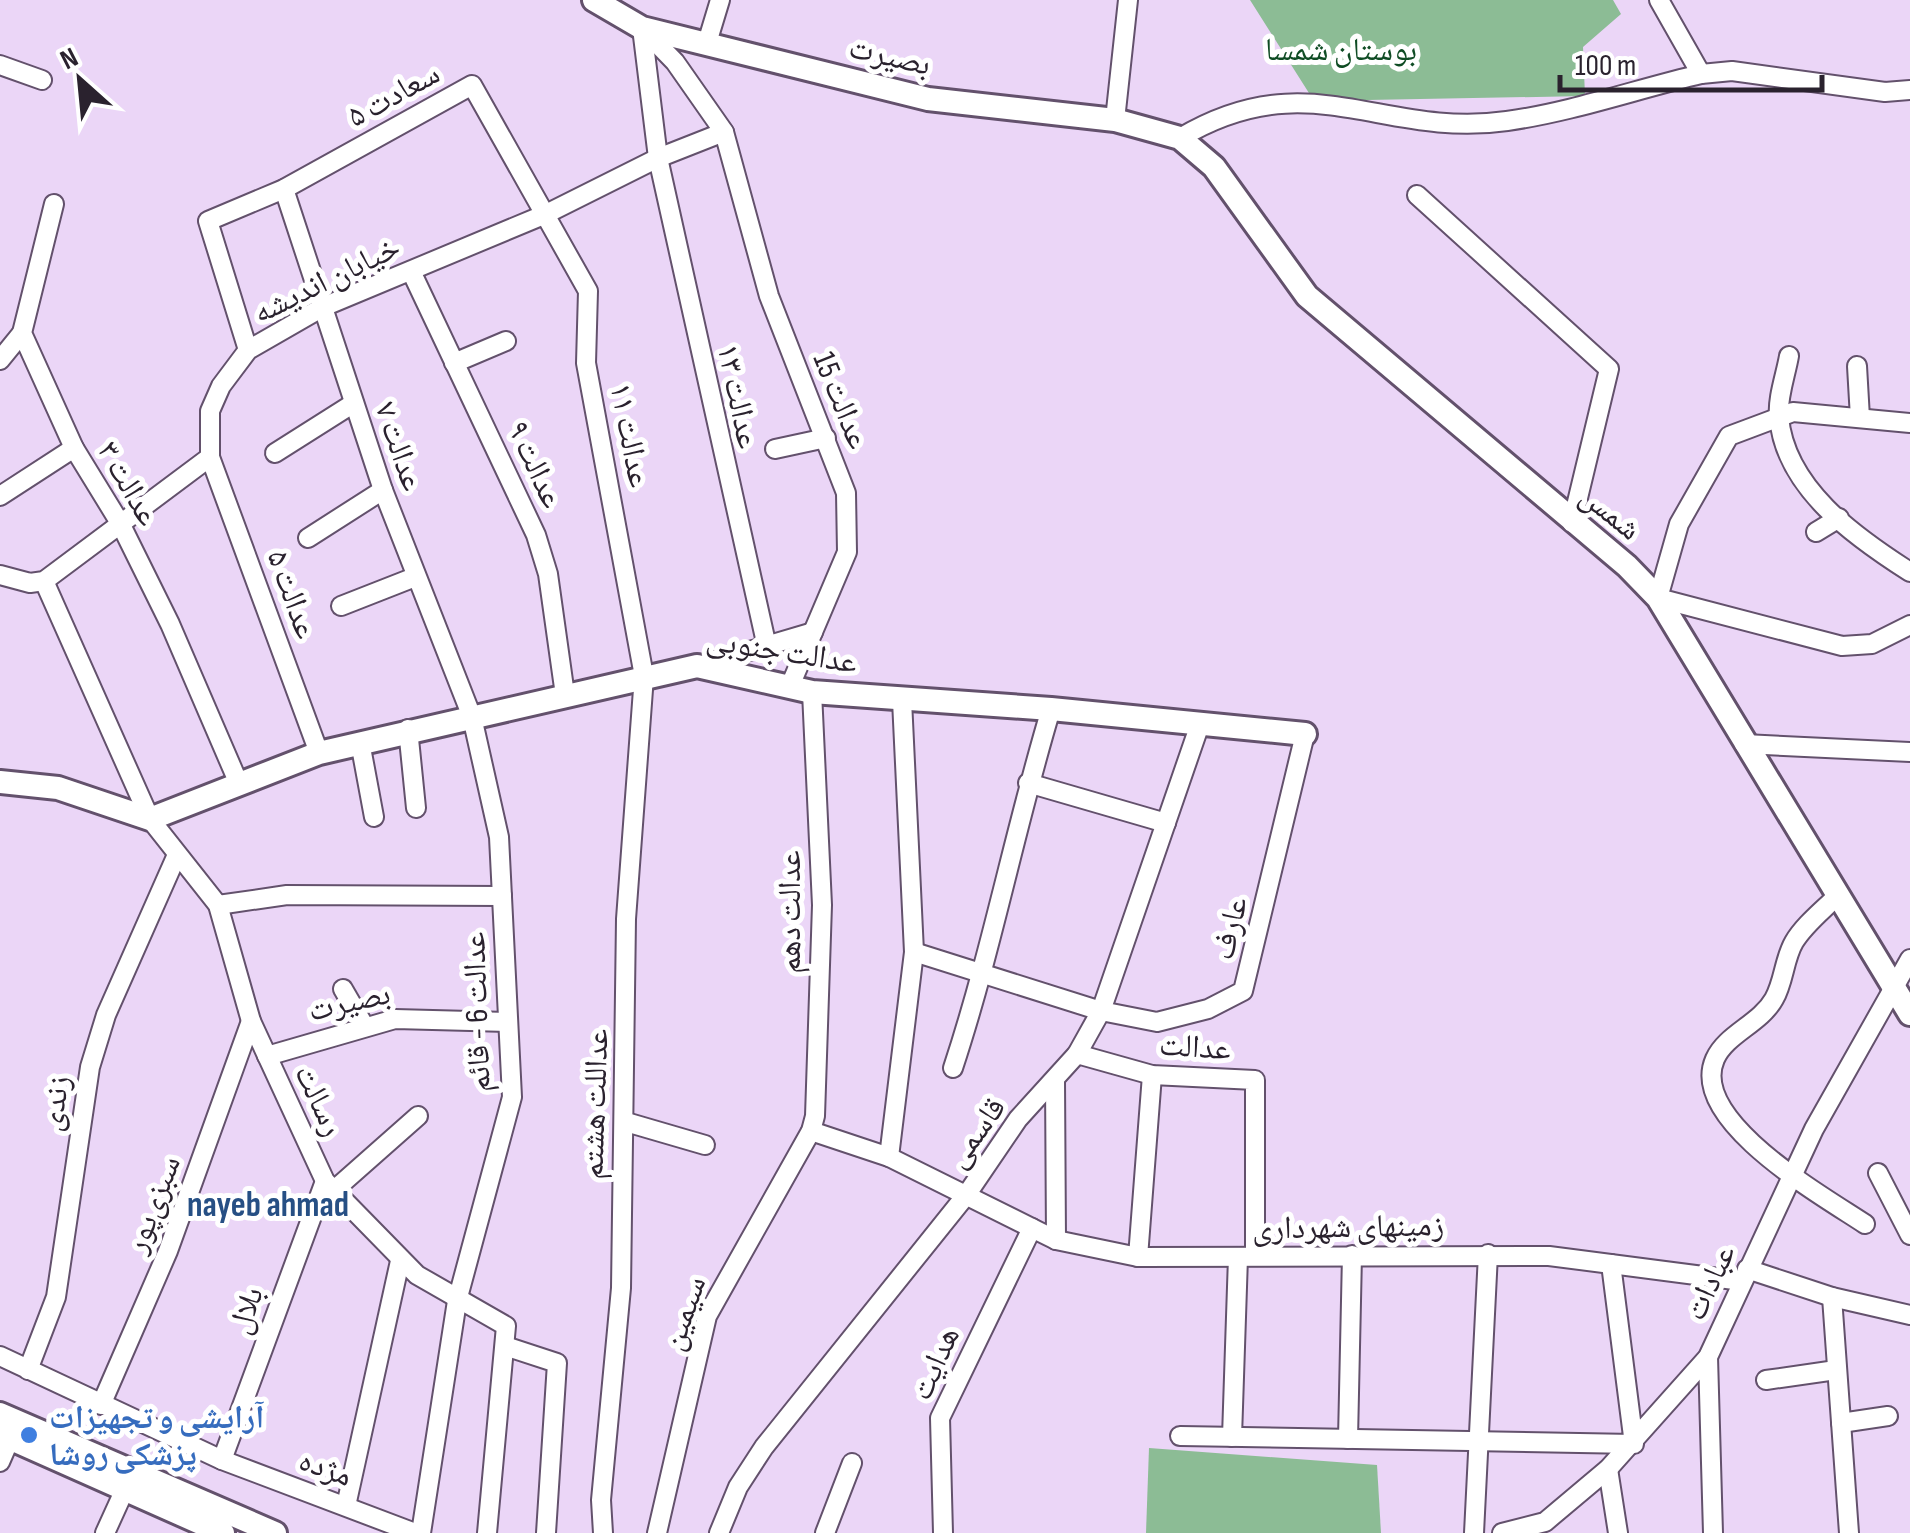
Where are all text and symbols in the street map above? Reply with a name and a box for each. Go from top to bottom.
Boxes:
street label: بصیرت [845,28,934,85]
north arrow [30,30,130,130]
scale bar [1560,30,1822,92]
park label: بوستان شمسا [1265,31,1417,70]
text: N [55,41,83,77]
text: 100 m [1575,48,1636,84]
street label: سعادت ۵ [341,54,447,137]
street label: خیابان اندیشه [247,228,407,333]
street label: عدالت ۱۳ [707,341,768,452]
street label: عدالت 15 [804,346,878,455]
street label: عدالت ۱۱ [600,380,659,491]
street label: عدالت ۷ [365,397,432,496]
street label: عدالت ۹ [498,415,572,514]
street label: عدالت ۳ [88,434,167,533]
street label: شمس [1572,477,1648,549]
street label: عدالت ۵ [258,545,326,644]
street label: عدالت جنوبی [703,620,860,683]
street label: عدالت دهم [771,850,810,974]
street label: عارف [1204,893,1257,964]
street label: عدالت 6 - قائم [455,931,500,1093]
street label: بصیرت [305,974,394,1031]
street label: عدالت [1158,1026,1232,1069]
street label: عداللت هشتم [573,1028,618,1180]
street label: رسالت [285,1059,352,1143]
street label: زندی [31,1072,80,1134]
street label: قاسمی [938,1090,1015,1176]
street label: سبزی‌پور [117,1150,190,1260]
district label: nayeb ahmad [187,1184,349,1227]
street label: زمینهای شهرداری [1252,1206,1444,1249]
street label: عبادات [1676,1239,1745,1327]
street label: سیمین [654,1271,715,1356]
street label: بلال [220,1282,273,1339]
street label: هدایت [902,1321,969,1406]
place label: آرایشی و تجهیزات پزشکی روشا [49,1399,264,1475]
marker: آرایشی و تجهیزات پزشکی روشا [18,1424,40,1446]
street label: مژده [294,1441,357,1496]

